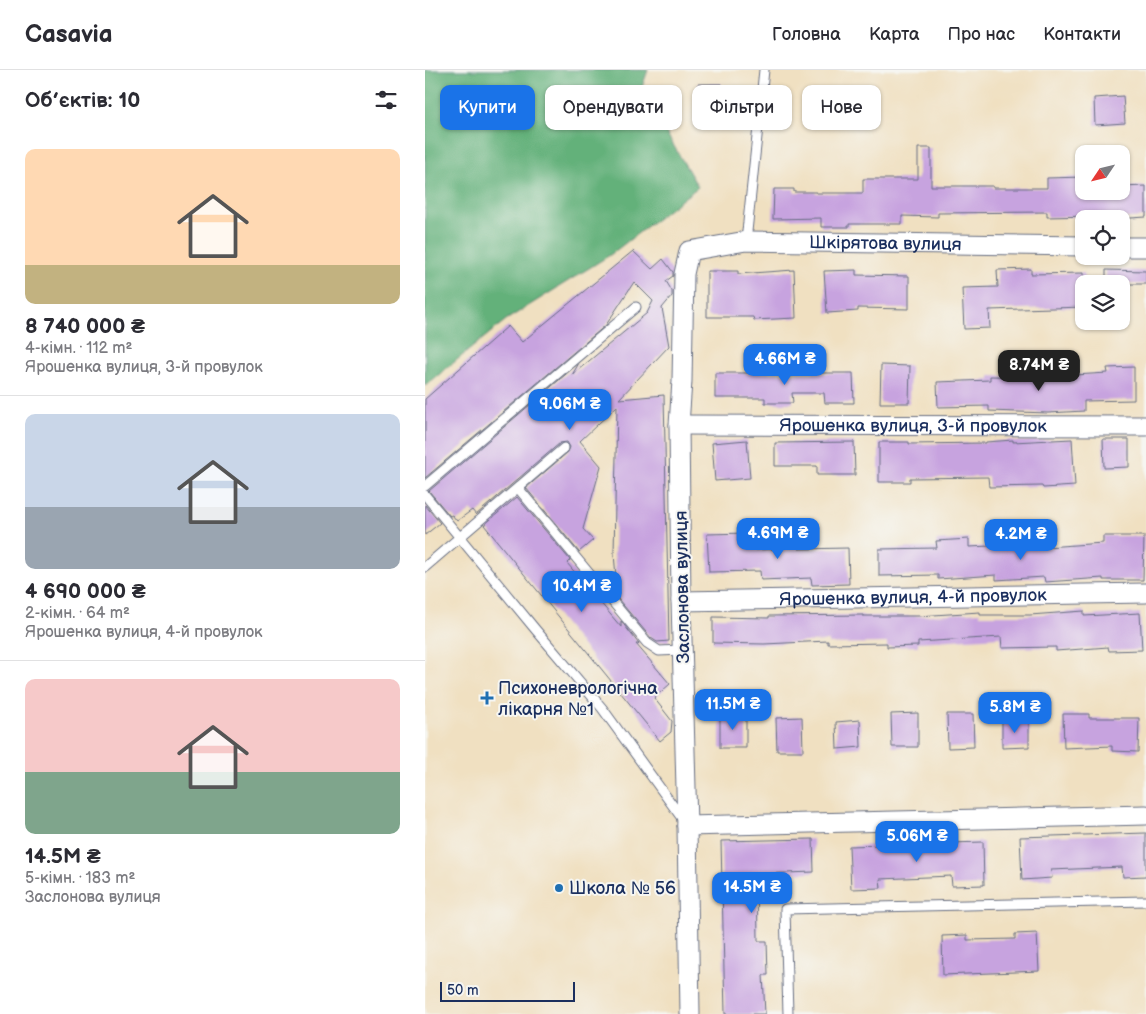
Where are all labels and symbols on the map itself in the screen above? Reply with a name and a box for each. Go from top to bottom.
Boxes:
north arrow [1075,145,1130,200]
street label: Шкірятова вулиця [809,232,962,255]
pin: 4.66M ₴ [739,344,831,386]
pin: 8.74M ₴ [993,350,1085,392]
pin: 9.06M ₴ [524,388,616,431]
street label: Ярошенка вулиця, 3-й провулок [779,415,1047,437]
street label: Заслонова вулиця [671,510,694,664]
pin: 4.69M ₴ [732,518,824,560]
pin: 4.2M ₴ [980,518,1062,561]
pin: 10.4M ₴ [536,570,628,613]
street label: Ярошенка вулиця, 4-й провулок [779,585,1047,610]
place label: Психоневрологічна лікарня №1 [498,678,658,720]
pin: 11.5M ₴ [687,688,779,731]
marker: Психоневрологічна лікарня №1 [480,691,494,705]
pin: 5.8M ₴ [974,692,1056,734]
pin: 5.06M ₴ [871,820,963,863]
pin: 14.5M ₴ [706,872,798,914]
place label: Школа № 56 [569,878,676,899]
marker: Школа № 56 [553,882,565,894]
scale bar [440,979,575,1002]

